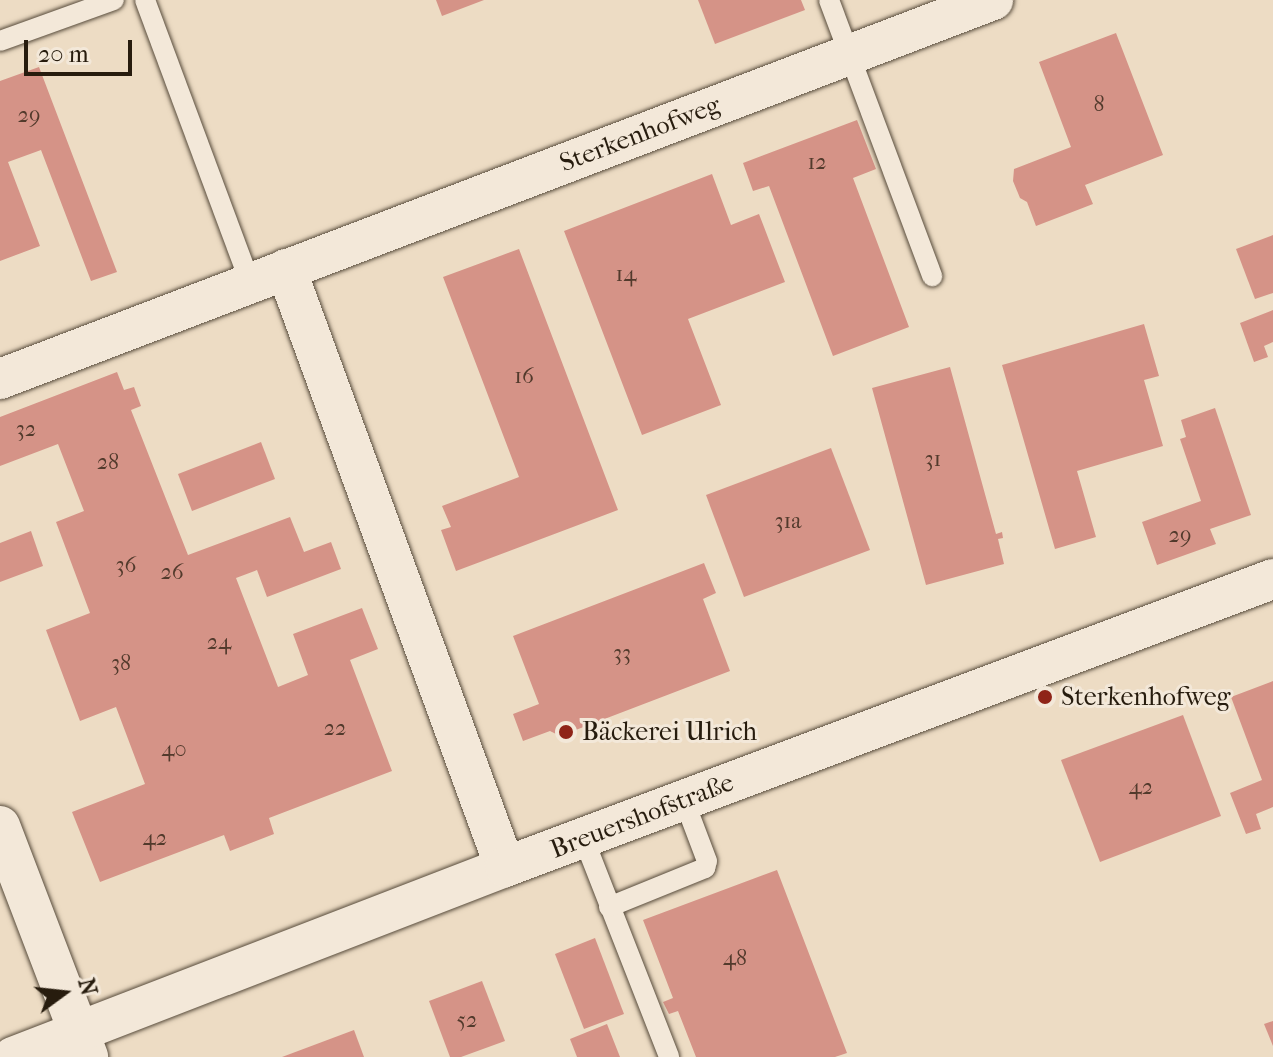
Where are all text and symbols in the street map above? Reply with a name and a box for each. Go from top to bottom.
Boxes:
scale bar [28,24,136,74]
text: 20 m [38,40,89,68]
street label: Sterkenhofweg [555,89,725,179]
house number: 8 [1093,92,1105,118]
house number: 29 [18,103,40,129]
house number: 12 [807,150,827,176]
house number: 14 [616,262,636,288]
house number: 16 [514,364,534,390]
house number: 32 [16,417,36,443]
house number: 31 [925,447,941,473]
house number: 28 [97,450,119,476]
house number: 31a [774,509,802,535]
house number: 29 [1169,523,1191,549]
house number: 36 [116,553,136,579]
house number: 26 [160,560,184,586]
house number: 24 [207,630,231,656]
house number: 33 [613,641,631,667]
house number: 38 [111,651,131,677]
place label: Sterkenhofweg [1061,681,1230,713]
marker: Sterkenhofweg [1036,688,1054,706]
house number: 22 [324,716,346,742]
place label: Bäckerei Ulrich [582,716,757,748]
marker: Bäckerei Ulrich [557,723,575,741]
house number: 40 [161,737,187,763]
street label: Breuershofstraße [546,767,738,865]
house number: 42 [1129,775,1153,801]
house number: 42 [143,826,167,852]
house number: 48 [723,946,747,972]
north arrow [24,953,104,1033]
text: N [72,975,102,998]
house number: 52 [457,1008,477,1034]

